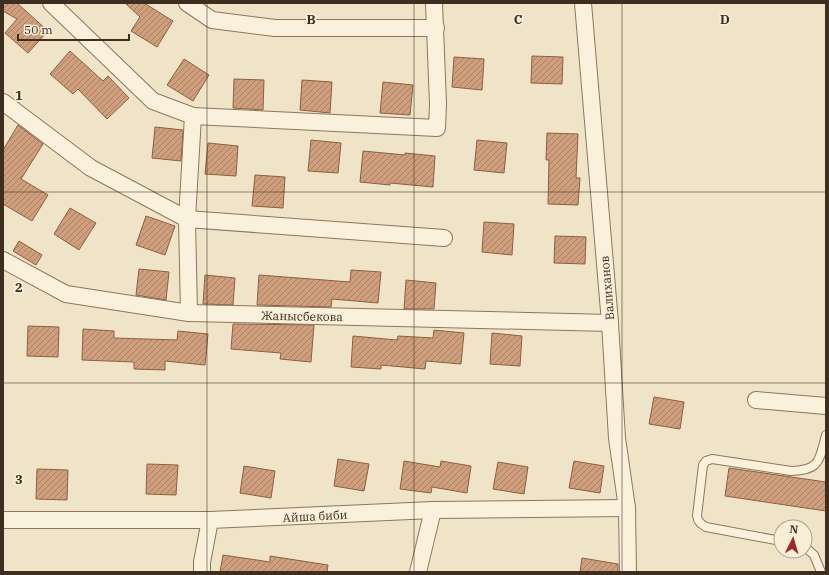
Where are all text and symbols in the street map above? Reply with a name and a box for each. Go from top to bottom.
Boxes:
text: B [306,11,316,28]
text: C [514,11,523,28]
text: D [720,11,730,28]
scale bar [18,16,129,42]
text: 50 m [24,22,53,37]
text: 1 [15,87,23,104]
street label: Валиханов [597,255,617,321]
text: 2 [15,279,23,296]
street label: Жанысбекова [261,308,344,324]
text: 3 [15,471,23,488]
street label: Айша биби [282,507,348,525]
north arrow [773,519,813,559]
text: N [789,522,799,536]

